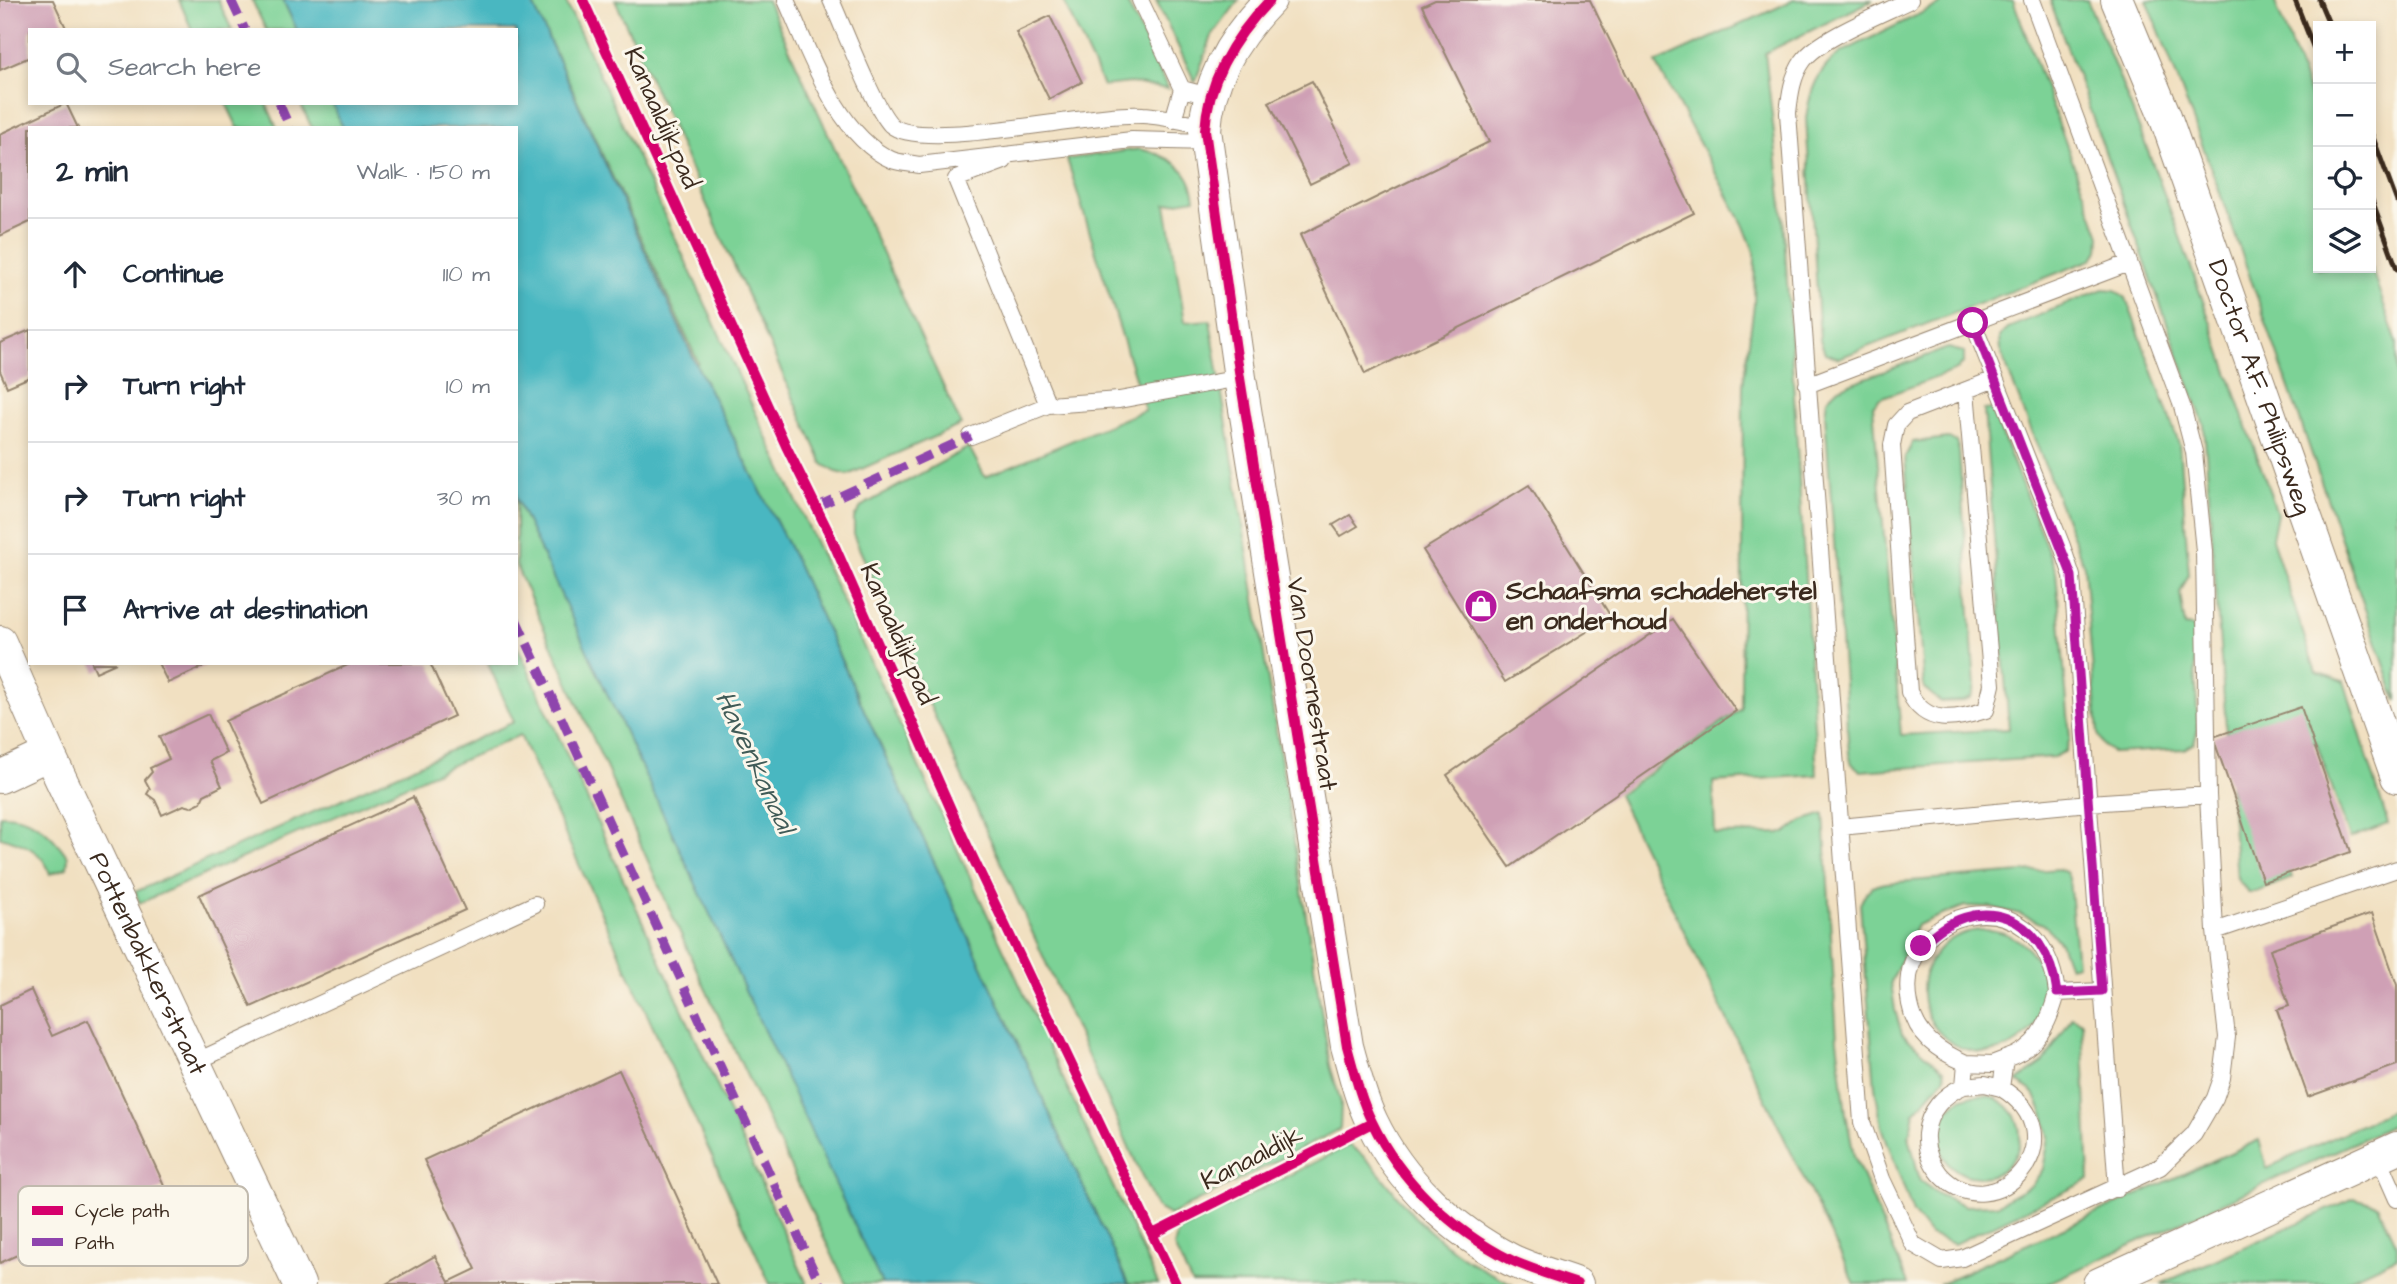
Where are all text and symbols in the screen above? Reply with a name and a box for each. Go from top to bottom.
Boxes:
map controls [2313,21,2376,273]
button: + [2313,21,2376,84]
search box [28,28,518,105]
street label: Kanaaldijkpad [615,42,709,194]
icon: search [52,48,90,86]
text: Search here [108,49,261,85]
button: − [2313,84,2376,147]
button: locate [2313,147,2376,210]
text: 2 min [56,151,128,193]
text: Walk · 150 m [356,156,490,188]
button: layers [2313,210,2376,273]
icon: ahead [56,255,94,293]
street label: Doctor A.F. Philipsweg [2199,255,2322,520]
text: Continue [123,256,224,292]
text: 110 m [442,258,490,290]
route start [1957,307,1988,338]
icon: right [56,367,94,405]
text: Turn right [123,368,245,404]
text: 10 m [445,370,490,402]
icon: right [56,479,94,517]
text: Turn right [123,480,245,516]
text: 30 m [437,482,490,514]
street label: Kanaaldijkpad [851,558,945,710]
place label: Schaafsma schadeherstel en onderhoud [1505,573,1817,639]
street label: Van Doornestraat [1277,575,1347,794]
shop icon: Schaafsma schadeherstel en onderhoud [1462,587,1500,625]
icon: arrive [56,591,94,629]
text: Arrive at destination [123,592,368,628]
water label: Havenkanaal [705,684,807,843]
street label: Pottenbakkerstraat [80,846,216,1081]
route end [1905,930,1936,961]
street label: Kanaaldijk [1195,1117,1309,1199]
legend [18,1186,248,1266]
text: Cycle path [75,1198,170,1226]
text: Path [75,1230,114,1257]

